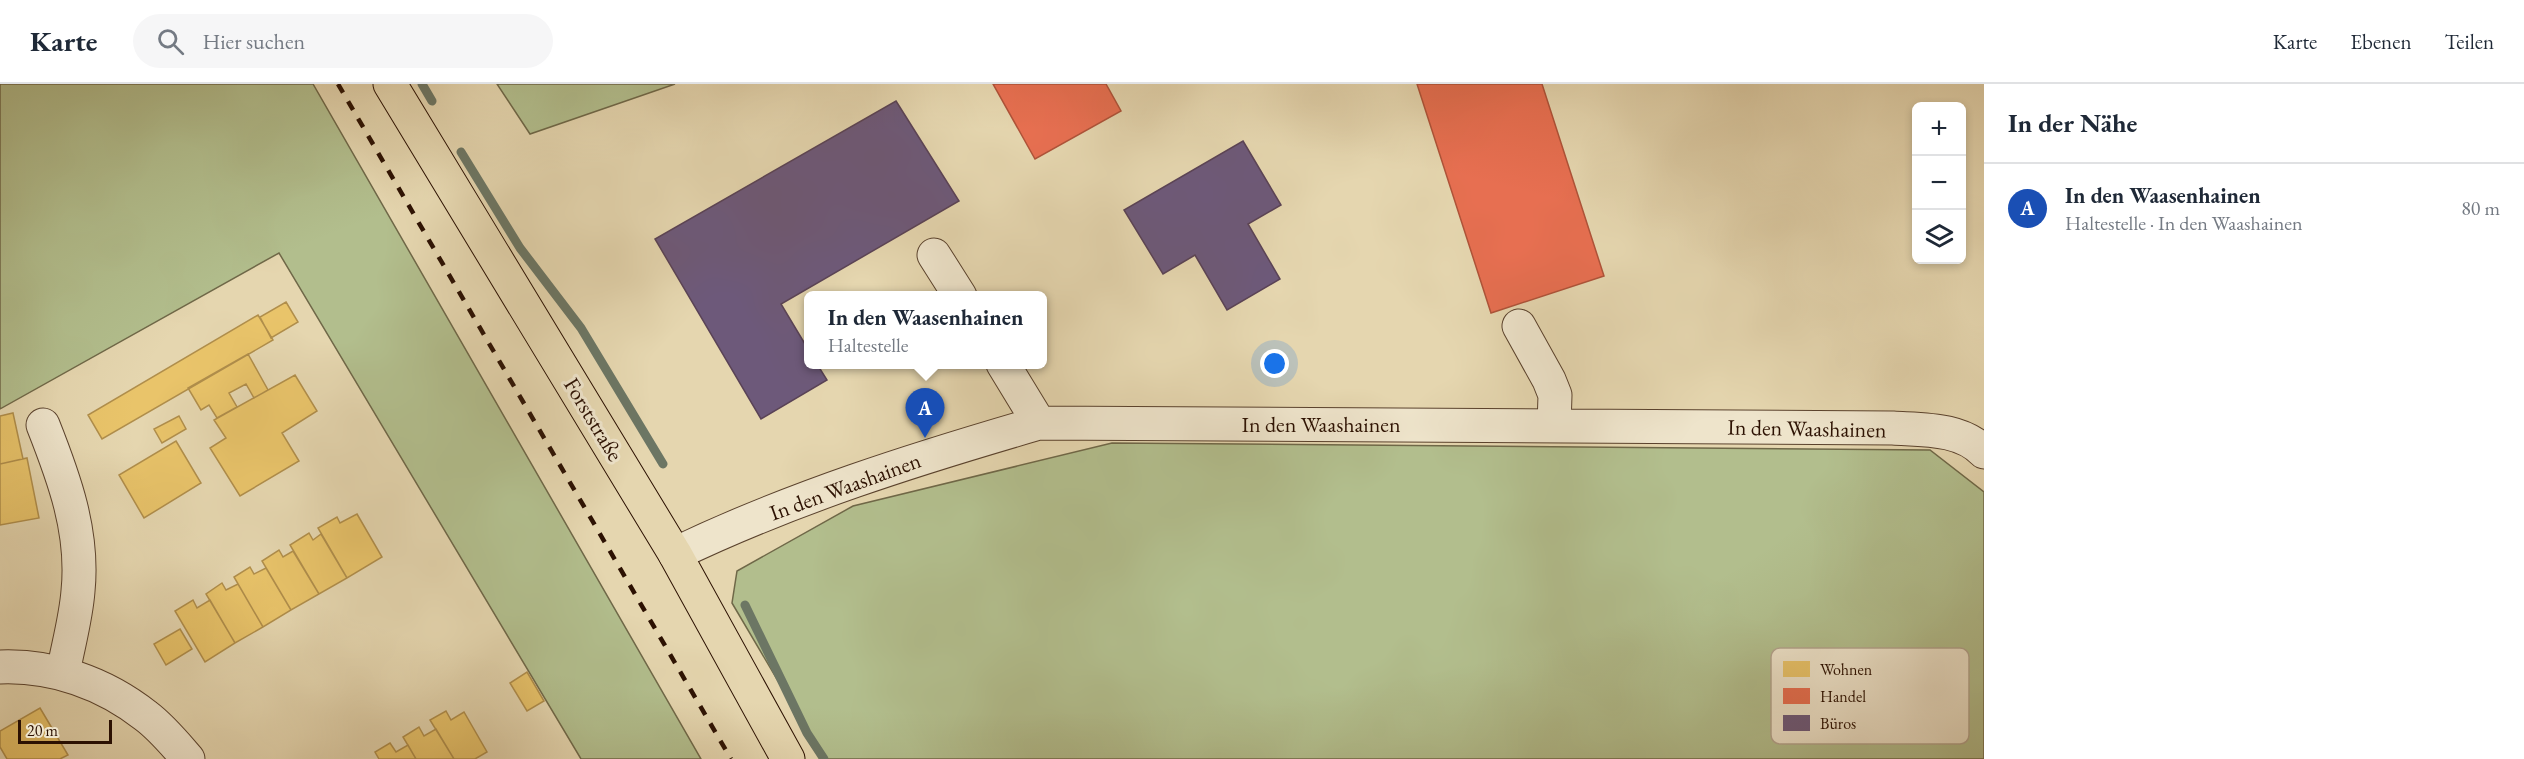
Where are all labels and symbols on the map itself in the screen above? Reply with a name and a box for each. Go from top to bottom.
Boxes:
your location [1260,349,1289,378]
street label: Forststraße [557,372,630,467]
pin: A [906,388,944,438]
street label: In den Waashainen [1241,410,1401,439]
street label: In den Waashainen [1727,413,1887,444]
street label: In den Waashainen [765,445,925,527]
legend [1771,648,1969,744]
text: Wohnen [1820,659,1873,680]
text: Handel [1820,686,1866,707]
text: Büros [1820,713,1856,734]
scale bar [18,717,112,744]

